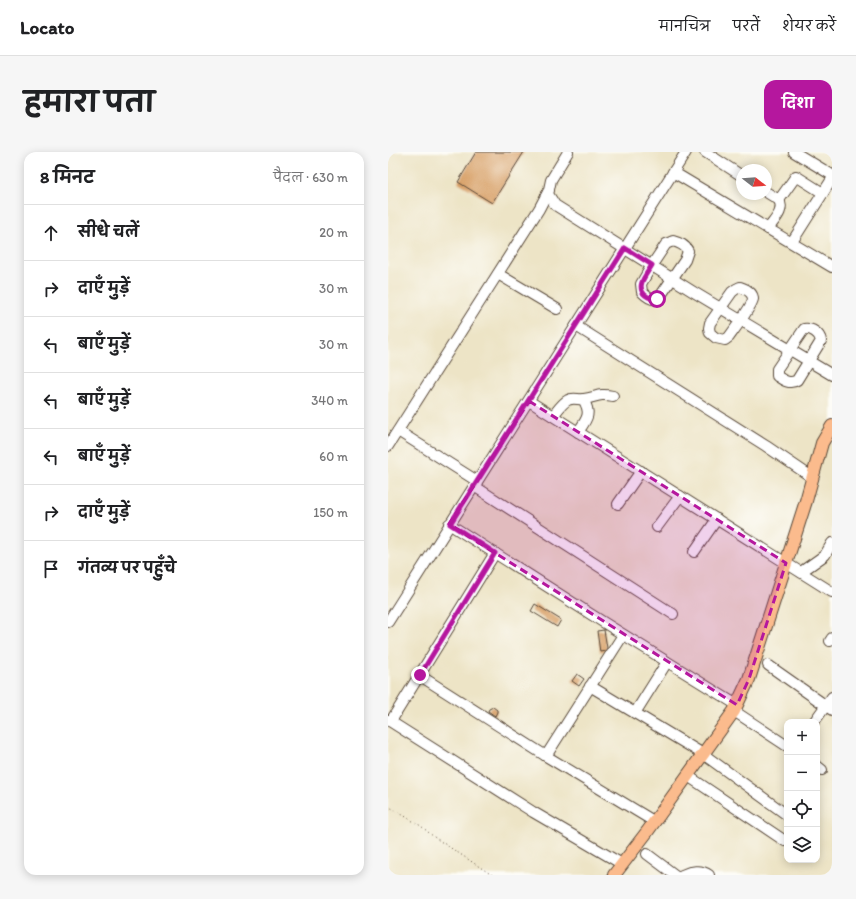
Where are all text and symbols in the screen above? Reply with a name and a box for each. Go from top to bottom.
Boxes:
text: Locato [20,16,74,39]
text: मानचित्र [659,18,710,35]
text: परतें [732,18,760,35]
text: शेयर करें [782,18,836,35]
button: दिशा [764,80,832,129]
text: हमारा पता [24,85,155,119]
north arrow [736,164,772,200]
text: 8 मिनट [40,167,94,187]
text: पैदल · 630 m [273,170,348,185]
icon: ahead [40,222,62,244]
text: सीधे चलें [78,223,139,241]
text: 20 m [319,225,348,240]
icon: right [40,278,62,300]
text: दाएँ मुड़ें [78,279,130,297]
text: 30 m [319,281,348,296]
route start [648,290,666,308]
icon: left [40,334,62,356]
text: बाएँ मुड़ें [78,335,130,353]
text: 30 m [319,337,348,352]
icon: left [40,390,62,412]
text: बाएँ मुड़ें [78,391,130,409]
text: 340 m [311,393,348,408]
icon: left [40,446,62,468]
text: बाएँ मुड़ें [78,447,130,465]
text: 60 m [319,449,348,464]
icon: right [40,502,62,524]
text: दाएँ मुड़ें [78,503,130,521]
text: 150 m [313,505,348,520]
icon: arrive [40,558,62,580]
text: गंतव्य पर पहुँचे [78,559,176,577]
route end [411,666,429,684]
map controls [784,719,820,863]
button: + [784,719,820,755]
button: − [784,755,820,791]
button: locate [784,791,820,827]
button: layers [784,827,820,863]

